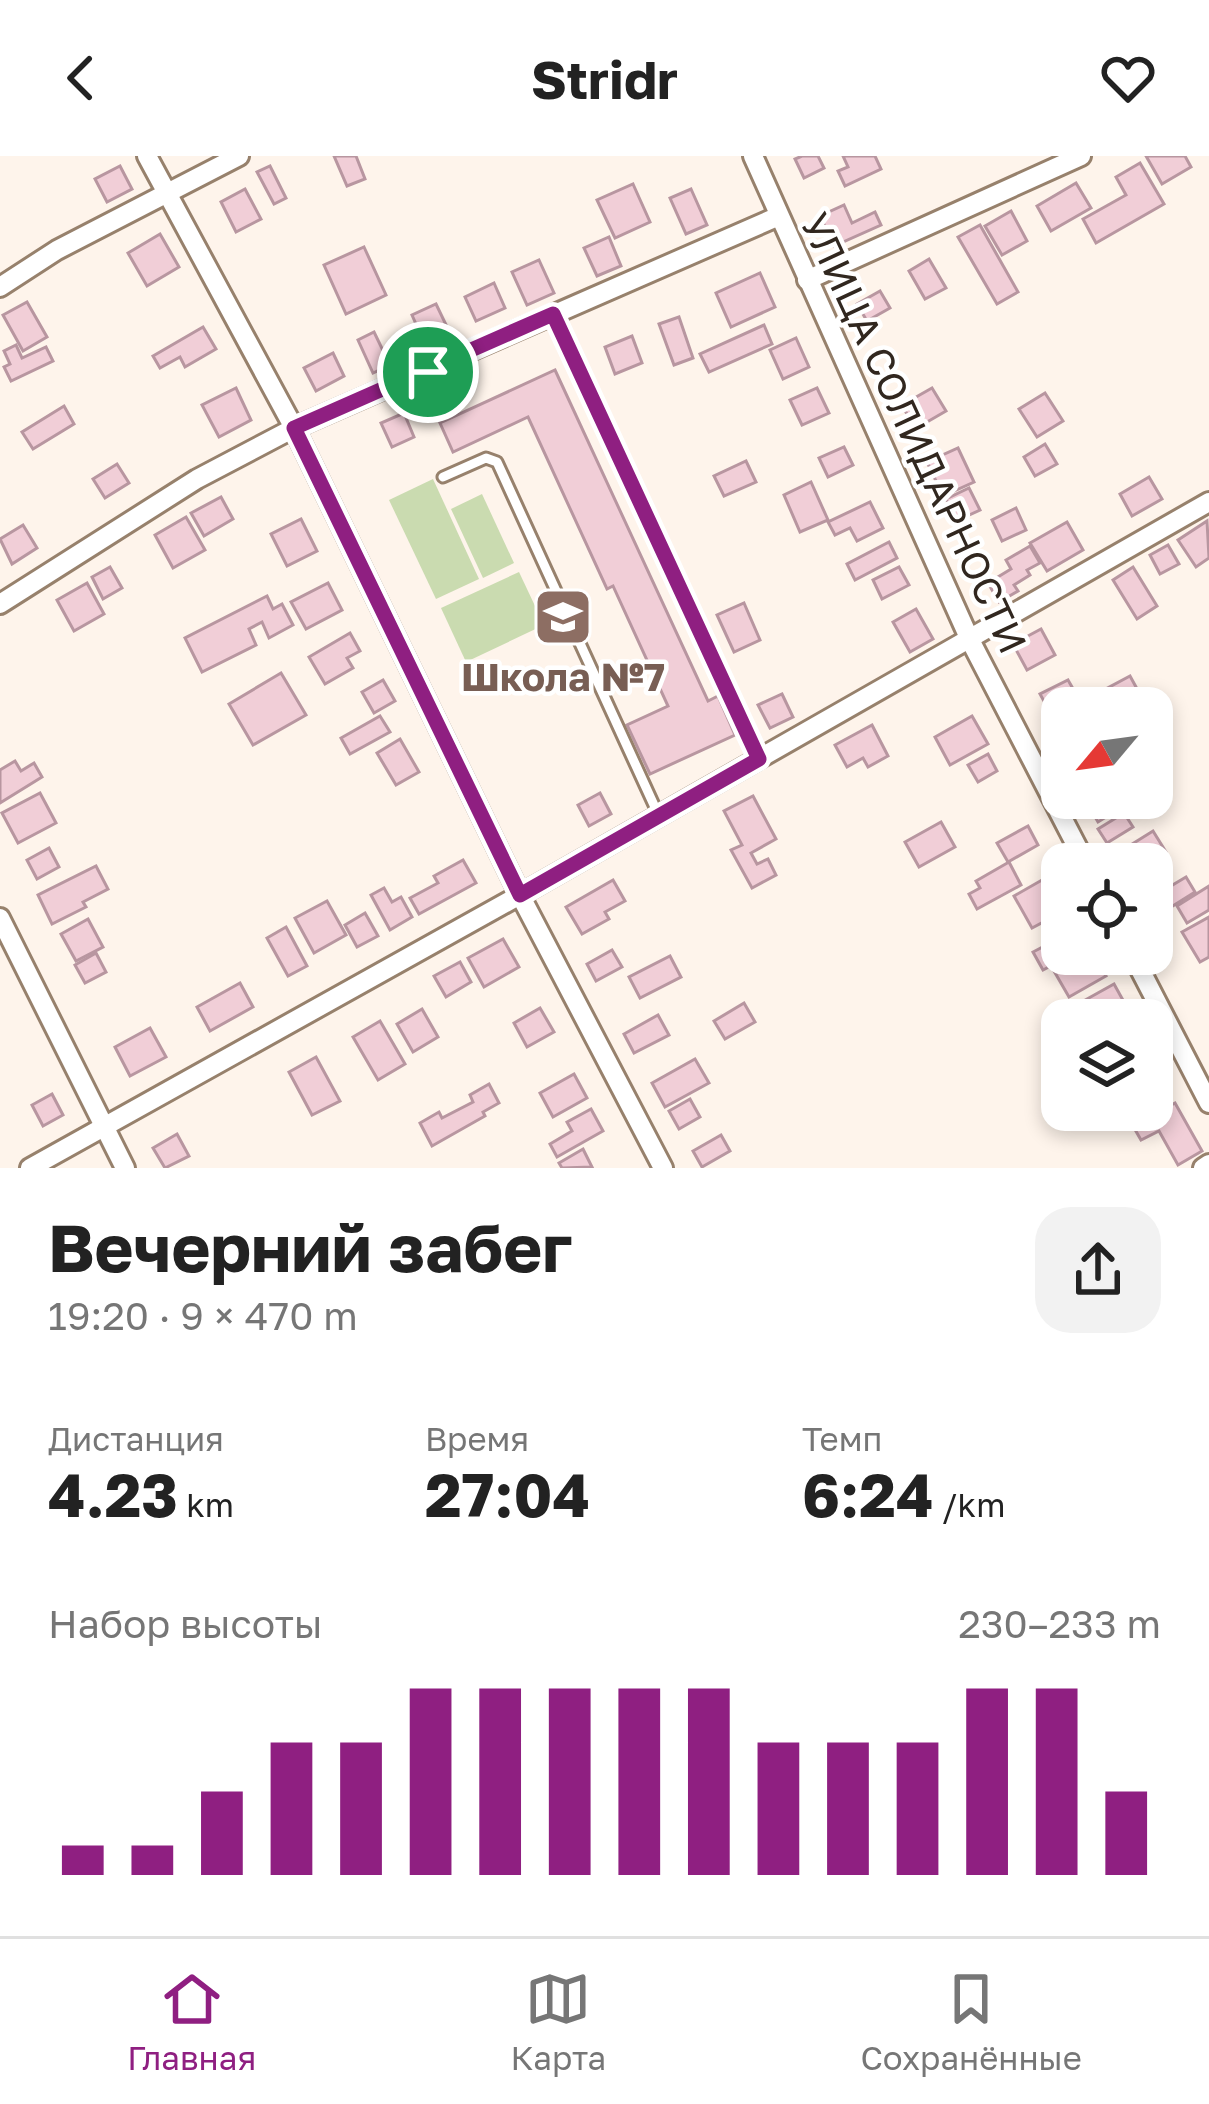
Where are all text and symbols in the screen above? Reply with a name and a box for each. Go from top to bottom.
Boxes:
icon: back [48,45,114,111]
icon: heart [1095,45,1161,111]
text: Stridr [531,46,678,111]
street label: УЛИЦА СОЛИДАРНОСТИ [792,205,1037,660]
pin [377,321,479,423]
icon: arrive [395,339,461,405]
school or university icon: Школа №7 [532,586,594,648]
place label: Школа №7 [461,653,665,700]
north arrow [1041,687,1173,819]
map controls [1041,687,1173,1131]
button: locate [1041,843,1173,975]
button: layers [1041,999,1173,1131]
text: Вечерний забег [48,1207,573,1287]
button: share [1035,1207,1161,1333]
text: 19:20 · 9 × 470 m [48,1292,358,1339]
text: Дистанция [48,1419,224,1458]
text: Время [425,1419,529,1458]
text: Темп [802,1419,882,1458]
text: 4.23 [48,1458,178,1530]
text: 27:04 [425,1458,590,1530]
text: 6:24 [802,1458,933,1530]
text: km [178,1485,234,1524]
text: /km [933,1485,1005,1524]
text: Набор высоты [48,1600,322,1647]
text: 230–233 m [958,1600,1161,1647]
tab: Главная [127,1966,256,2077]
tab: Карта [511,1966,606,2077]
tab: Сохранённые [860,1966,1082,2077]

